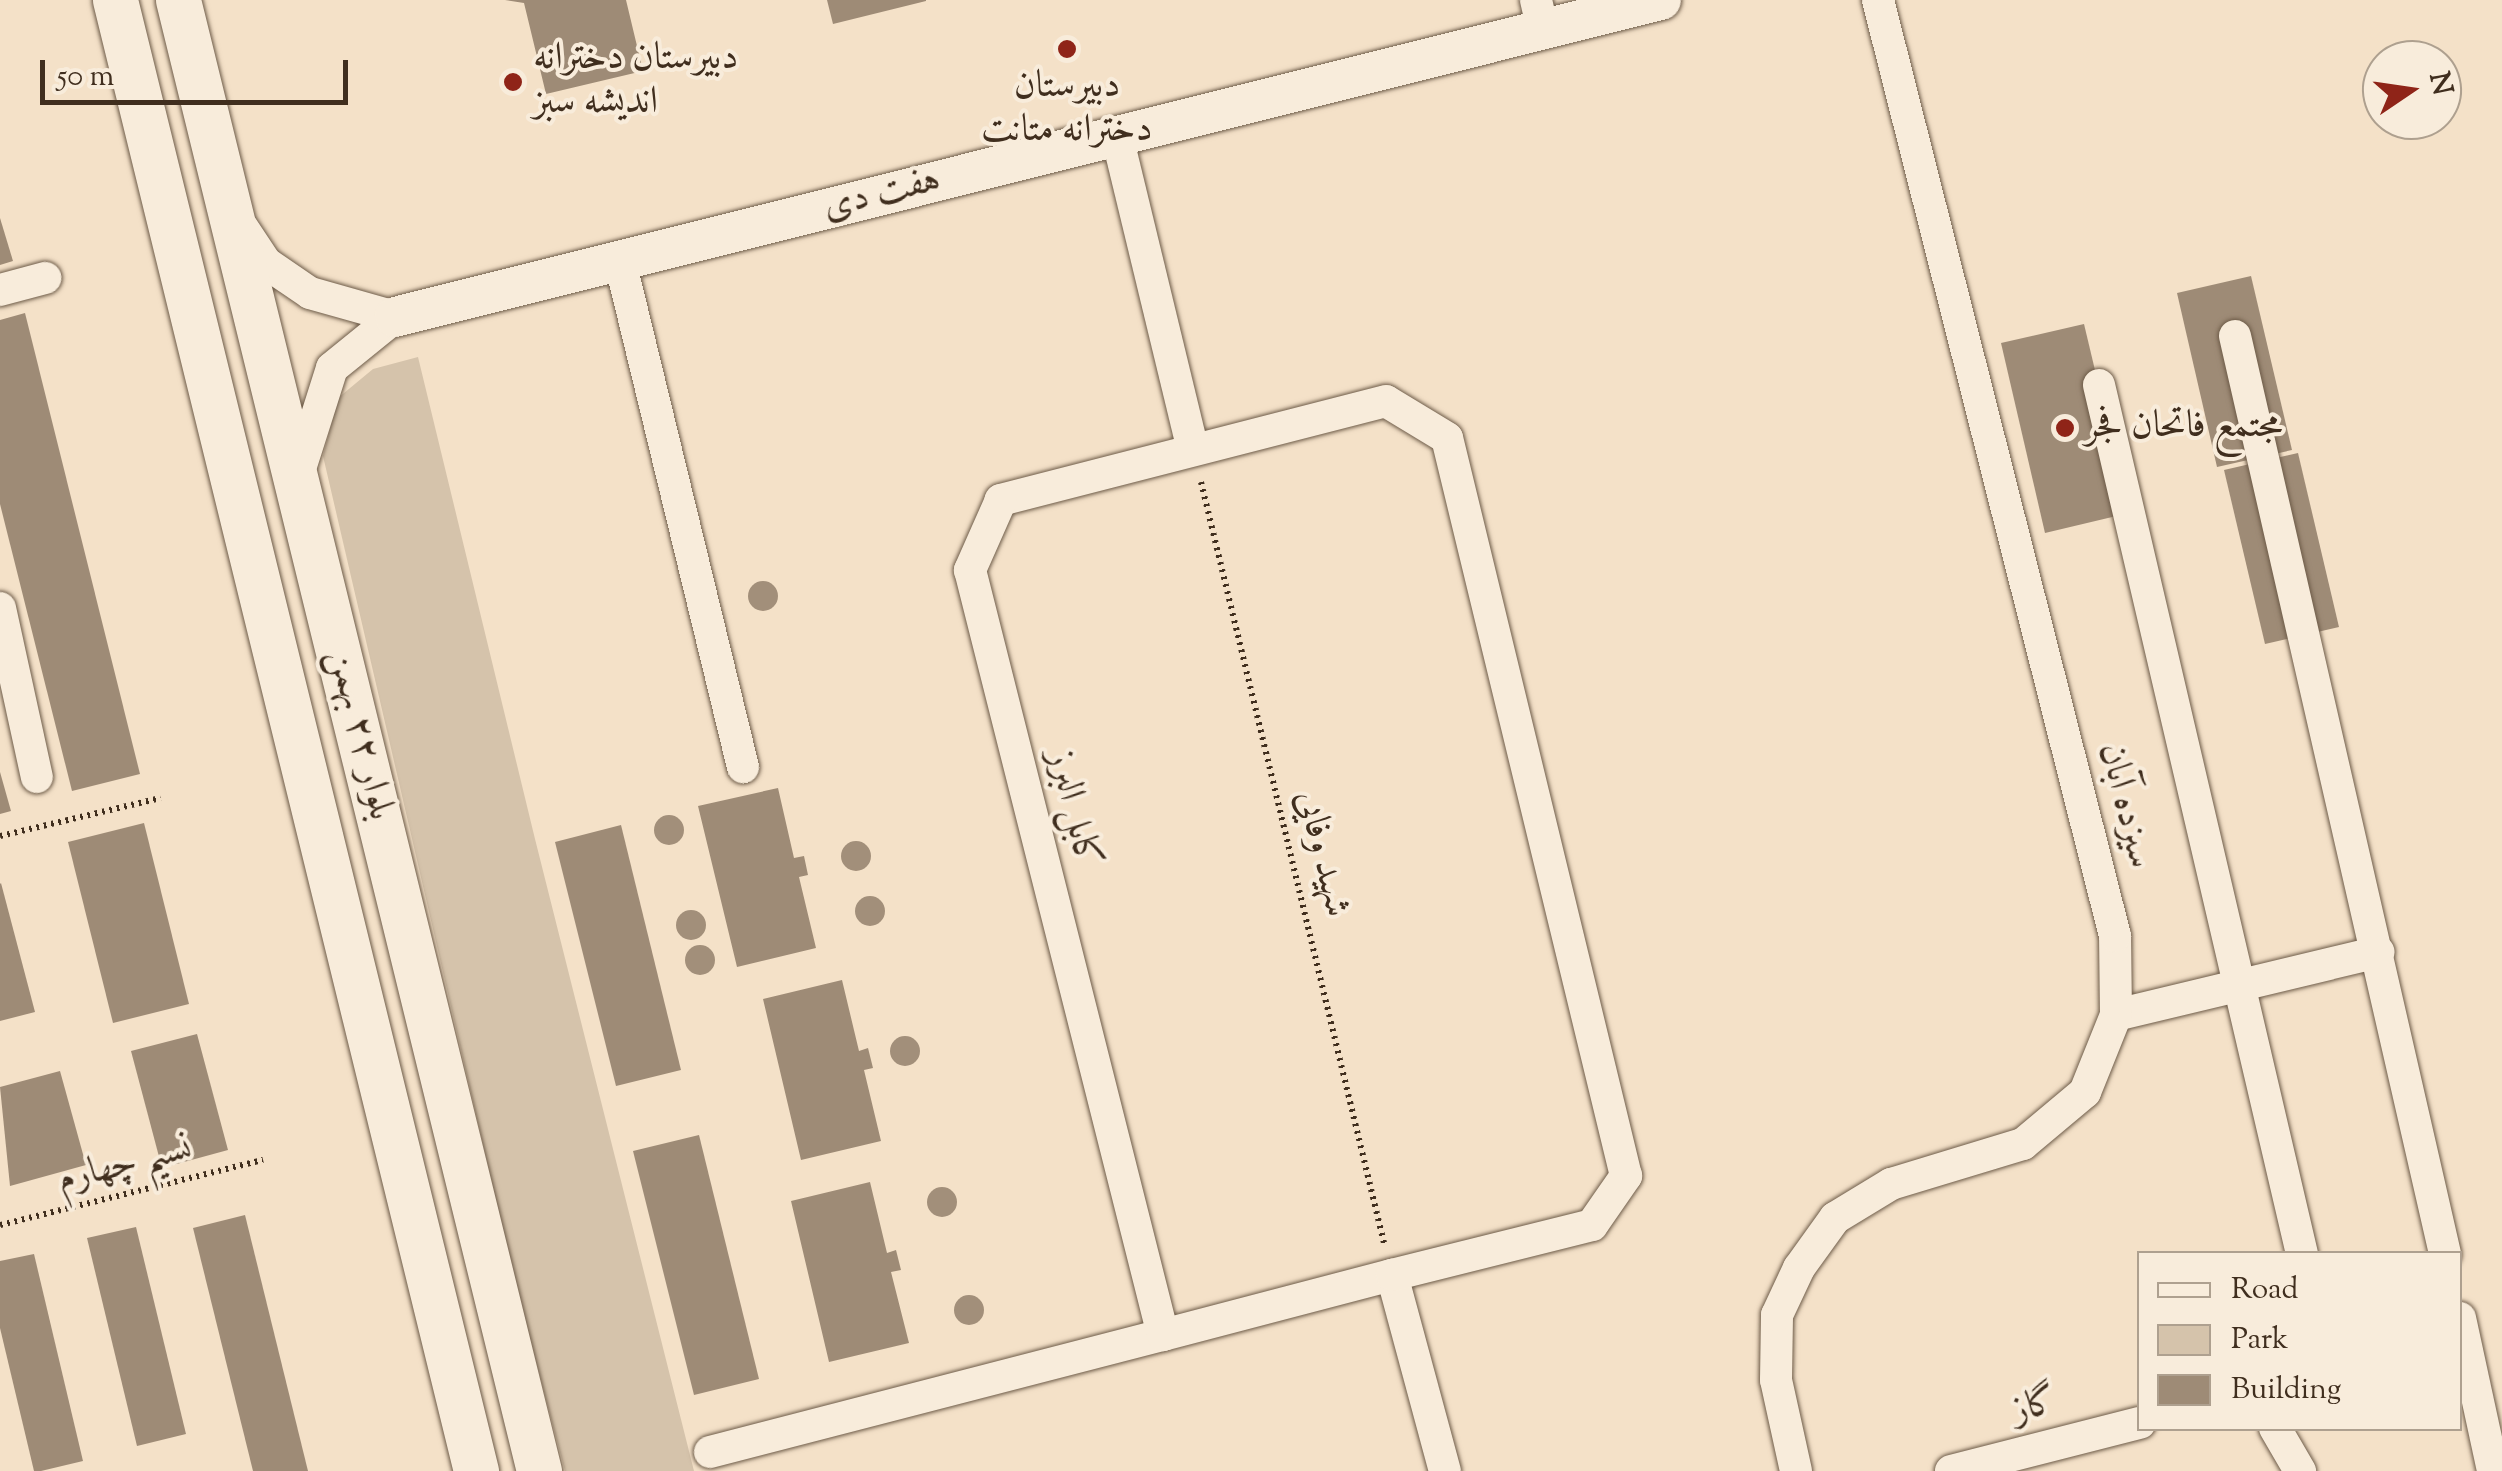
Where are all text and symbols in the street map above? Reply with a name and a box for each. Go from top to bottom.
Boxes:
place label: دبیرستان دخترانه اندیشه سبز [533,37,738,126]
marker: دبیرستان دخترانه متانت [1056,38,1078,60]
scale bar [45,40,352,102]
north arrow [2362,40,2462,140]
text: 50 m [57,56,114,99]
place label: دبیرستان دخترانه متانت [981,65,1153,154]
text: N [2417,68,2461,99]
marker: دبیرستان دخترانه اندیشه سبز [502,71,524,93]
street label: هفت دی [819,158,945,232]
place label: مجتمع فاتحان فجر [2085,405,2282,451]
marker: مجتمع فاتحان فجر [2054,417,2076,439]
street label: بلوار ۲۲ بهمن [316,645,402,825]
street label: سیزده آبان [2086,739,2162,873]
street label: کابل البرز [1035,745,1109,873]
street label: شهید وفایی [1283,786,1359,922]
street label: نسیم چهارم [53,1127,197,1205]
legend [2137,1251,2462,1431]
text: Road [2231,1269,2298,1312]
text: Park [2231,1319,2288,1362]
text: Building [2231,1369,2341,1412]
street label: گاز [2008,1380,2062,1436]

